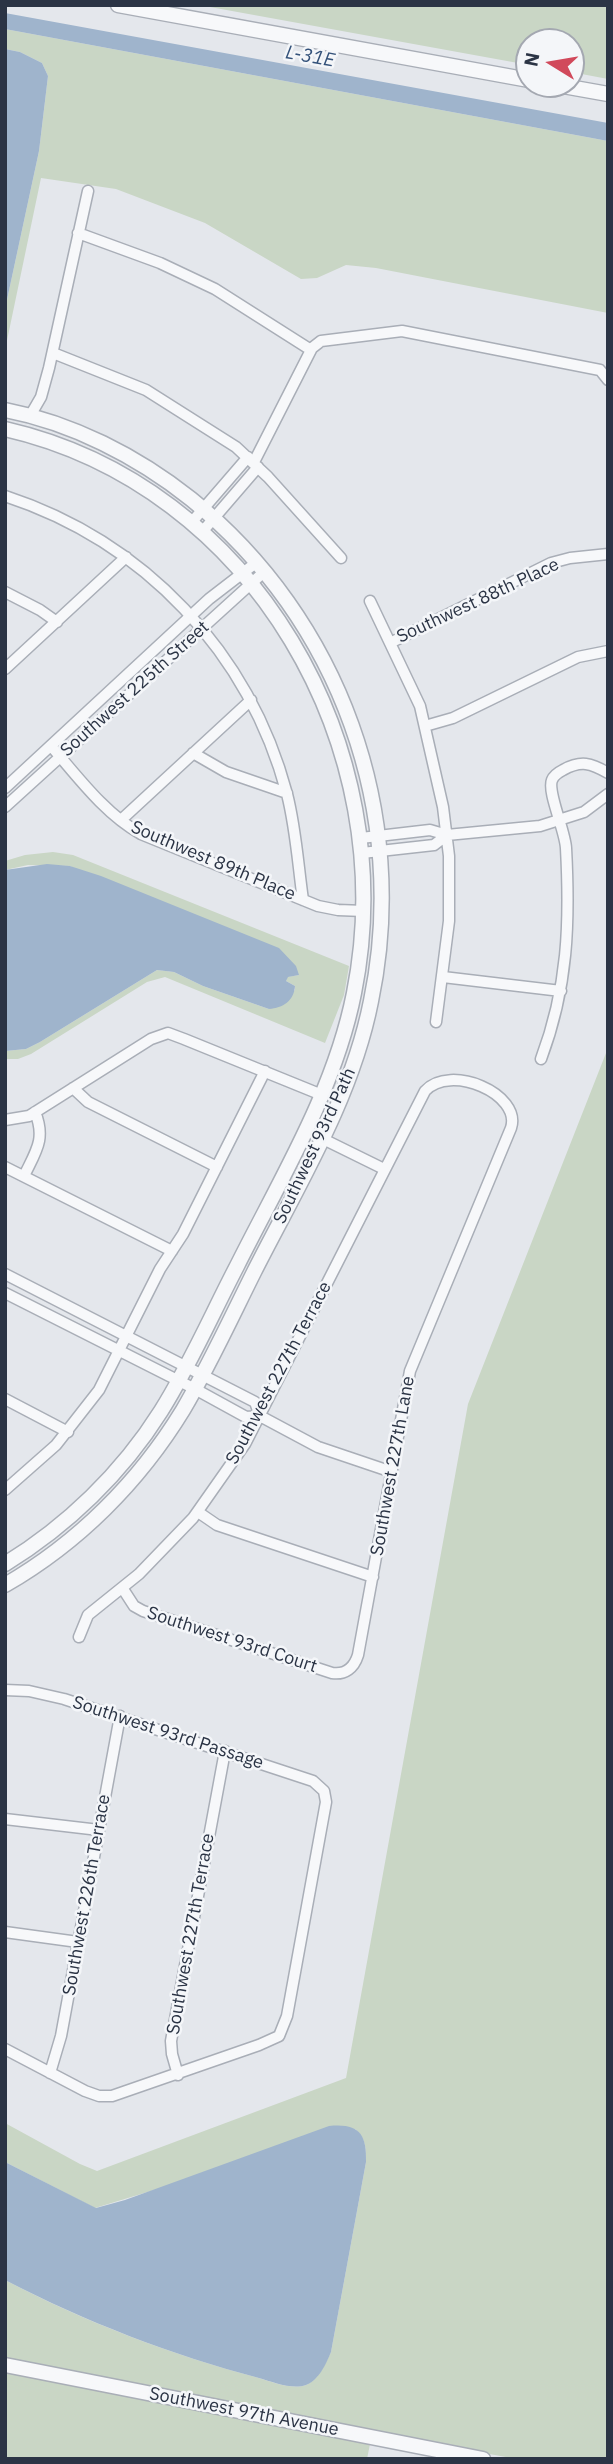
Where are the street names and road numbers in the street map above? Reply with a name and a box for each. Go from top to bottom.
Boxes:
street label: Southwest 88th Place [393,554,563,648]
street label: Southwest 225th Street [56,617,214,761]
street label: Southwest 89th Place [127,817,299,905]
street label: Southwest 93rd Path [269,1065,361,1227]
street label: Southwest 227th Terrace [222,1278,336,1468]
street label: Southwest 227th Lane [367,1375,419,1557]
street label: Southwest 93rd Court [144,1602,320,1678]
street label: Southwest 93rd Passage [70,1692,266,1774]
street label: Southwest 226th Terrace [59,1793,115,1997]
street label: Southwest 227th Terrace [163,1832,219,2036]
street label: Southwest 97th Avenue [147,2383,341,2441]

